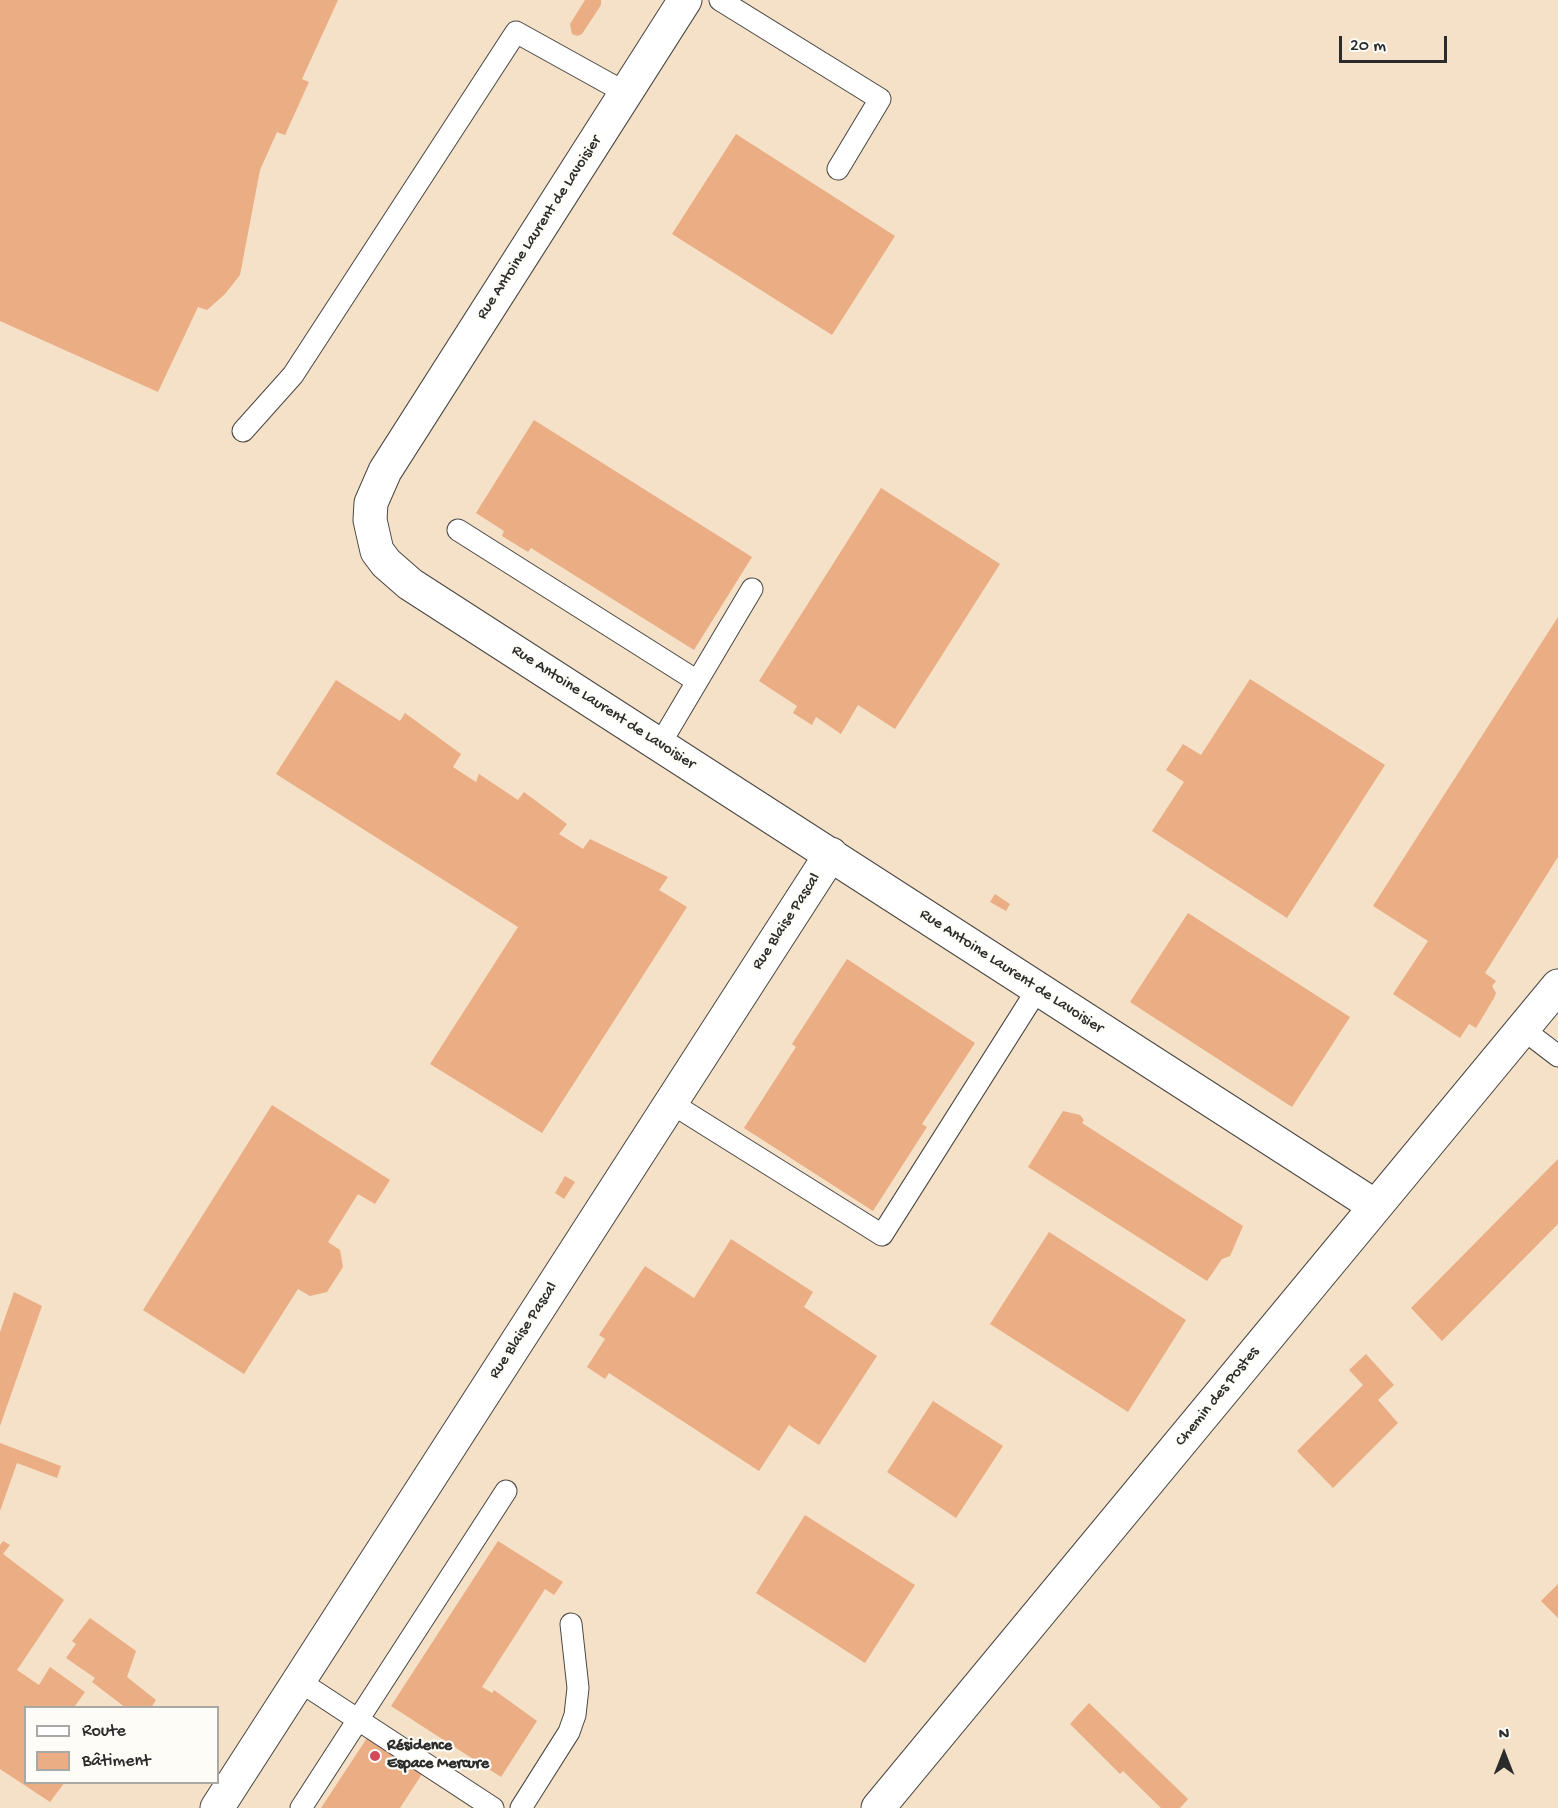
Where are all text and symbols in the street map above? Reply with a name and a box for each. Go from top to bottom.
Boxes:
scale bar [1342,24,1450,62]
text: 20 m [1350,36,1386,57]
street label: Rue Antoine Laurent de Lavoisier [473,132,607,324]
street label: Rue Antoine Laurent de Lavoisier [507,641,699,775]
street label: Rue Blaise Pascal [749,870,825,974]
street label: Rue Antoine Laurent de Lavoisier [915,905,1107,1039]
street label: Rue Blaise Pascal [486,1279,562,1383]
street label: Chemin des Postes [1172,1343,1264,1451]
legend [24,1706,219,1784]
text: Route [82,1721,126,1742]
north arrow [1474,1724,1534,1784]
text: N [1499,1726,1509,1745]
place label: Résidence Espace Mercure [387,1737,489,1775]
marker: Résidence Espace Mercure [368,1749,382,1763]
text: Bâtiment [82,1751,150,1772]

